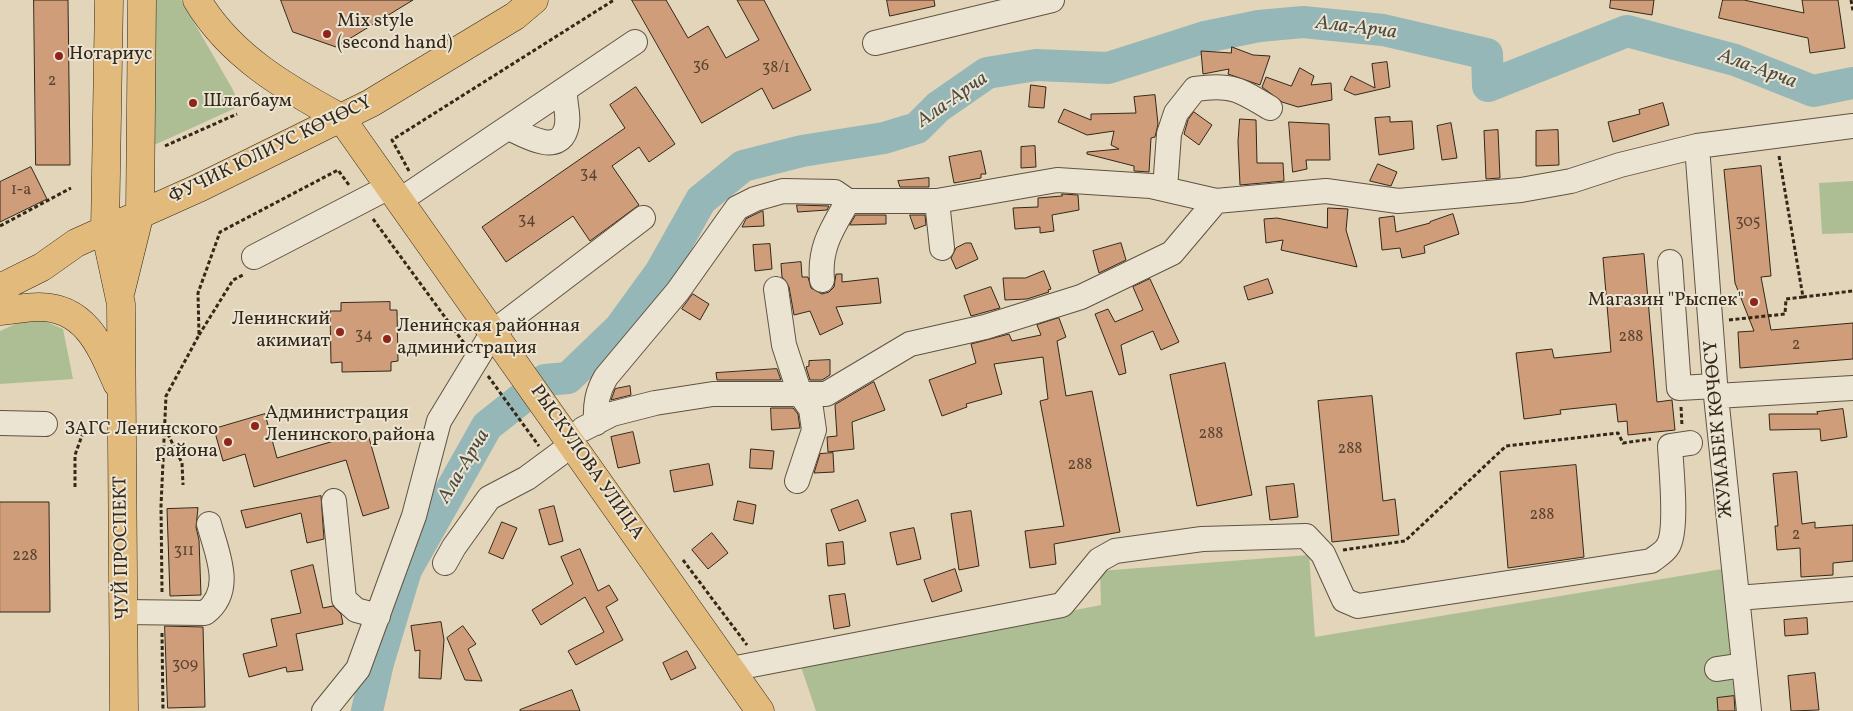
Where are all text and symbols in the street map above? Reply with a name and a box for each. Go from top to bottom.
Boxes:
place label: Mix style (second hand) [337,12,453,56]
water label: Ала-Арча [1314,12,1398,46]
marker: Mix style (second hand) [321,28,333,40]
place label: Нотариус [69,45,153,67]
water label: Ала-Арча [1715,45,1799,95]
marker: Нотариус [53,50,65,62]
house number: 36 [693,57,709,77]
house number: 38/1 [762,59,790,79]
water label: Ала-Арча [913,68,993,134]
house number: 2 [48,72,56,92]
street label: ФУЧИК ЮЛИУС КӨЧӨСҮ [166,92,376,210]
place label: Шлагбаум [203,92,292,114]
marker: Шлагбаум [187,97,199,109]
house number: 34 [580,165,598,185]
house number: 1-a [11,181,31,201]
house number: 34 [518,211,536,231]
house number: 305 [1735,213,1761,233]
place label: Магазин "Рыспек" [1588,291,1744,313]
marker: Магазин "Рыспек" [1748,296,1760,308]
place label: Ленинский акимиат [232,310,330,354]
place label: Ленинская районная администрация [397,317,580,361]
marker: Ленинский акимиат [334,326,346,338]
house number: 34 [355,326,373,346]
house number: 288 [1619,328,1643,348]
marker: Ленинская районная администрация [381,333,393,345]
house number: 2 [1792,336,1800,356]
street label: ЖУМАБЕК КӨЧӨСҮ [1701,339,1739,519]
street label: РЫСКУЛОВА УЛИЦА [524,381,648,545]
place label: Администрация Ленинского района [265,404,435,448]
place label: ЗАГС Ленинского района [64,420,218,464]
marker: Администрация Ленинского района [249,420,261,432]
house number: 288 [1199,425,1223,445]
water label: Ала-Арча [434,426,496,508]
marker: ЗАГС Ленинского района [222,436,234,448]
house number: 288 [1338,440,1362,460]
house number: 288 [1068,456,1092,476]
street label: ЧУЙ ПРОСПЕКТ [110,476,136,620]
house number: 288 [1530,506,1554,526]
house number: 2 [1792,526,1800,546]
house number: 311 [174,542,194,562]
house number: 228 [12,547,38,567]
house number: 309 [172,656,198,676]

